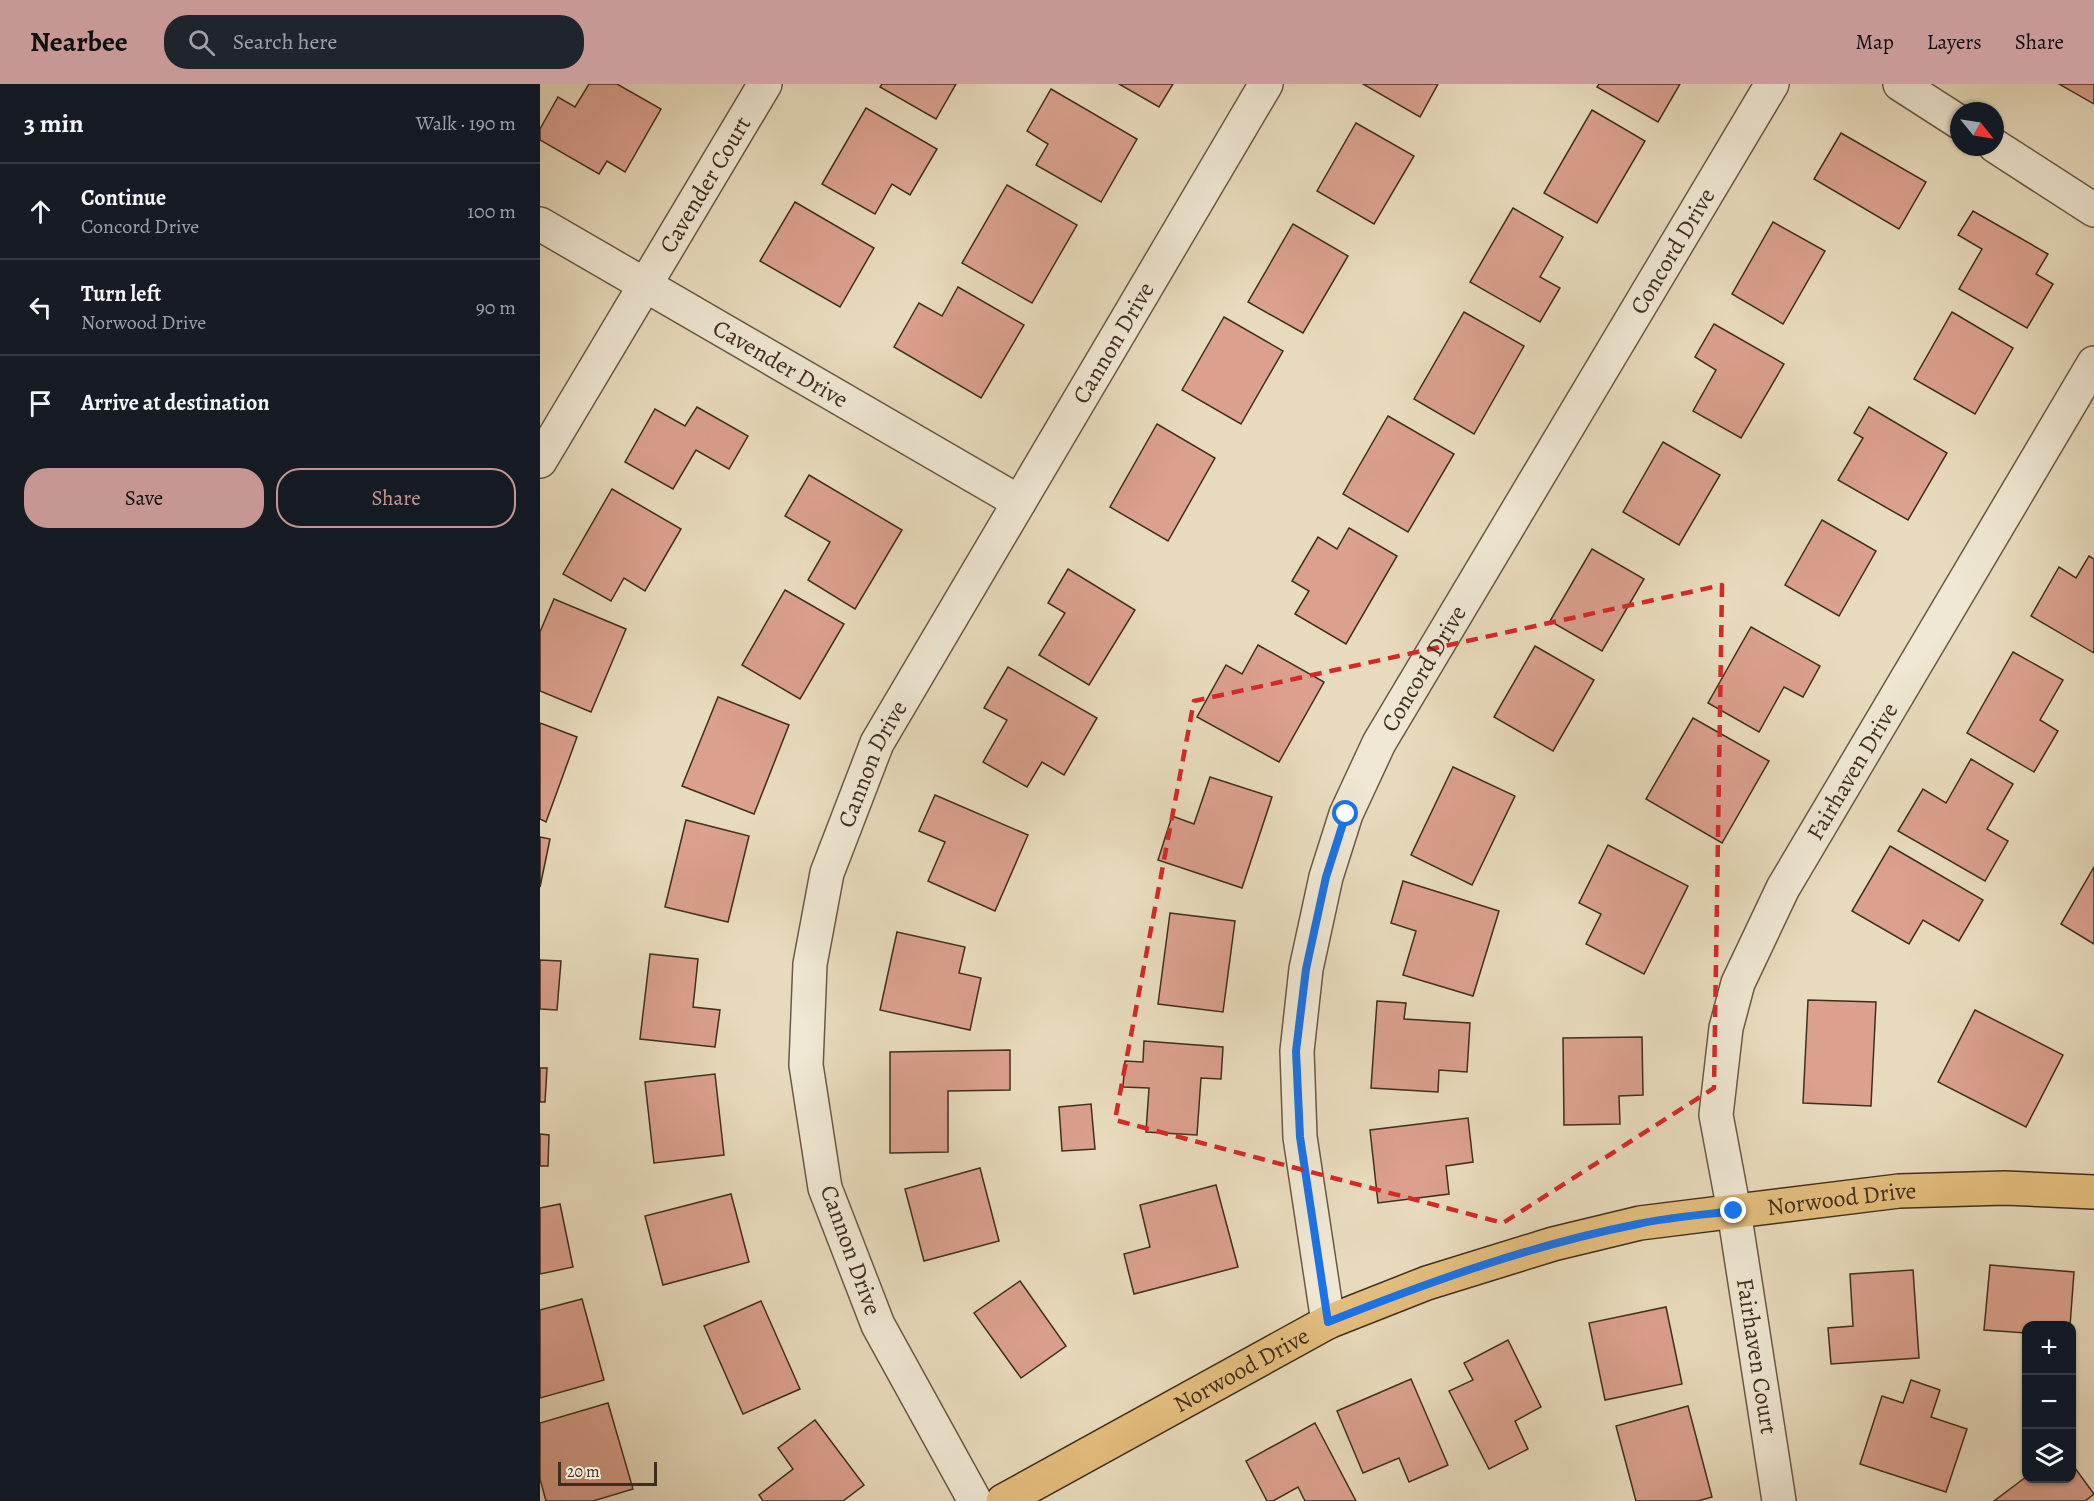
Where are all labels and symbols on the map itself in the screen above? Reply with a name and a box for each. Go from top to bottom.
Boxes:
north arrow [1950,102,2004,156]
street label: Cavender Court [652,110,758,259]
street label: Concord Drive [1622,182,1722,320]
street label: Cannon Drive [1065,276,1162,410]
street label: Cavender Drive [707,312,854,415]
street label: Concord Drive [1373,599,1474,738]
street label: Cannon Drive [830,694,915,832]
street label: Fairhaven Drive [1799,697,1905,846]
route start [1332,800,1358,826]
street label: Norwood Drive [1765,1175,1917,1223]
street label: Cannon Drive [813,1181,889,1319]
route end [1720,1197,1746,1223]
street label: Fairhaven Court [1729,1276,1785,1436]
street label: Norwood Drive [1168,1320,1315,1420]
scale bar [558,1459,657,1486]

